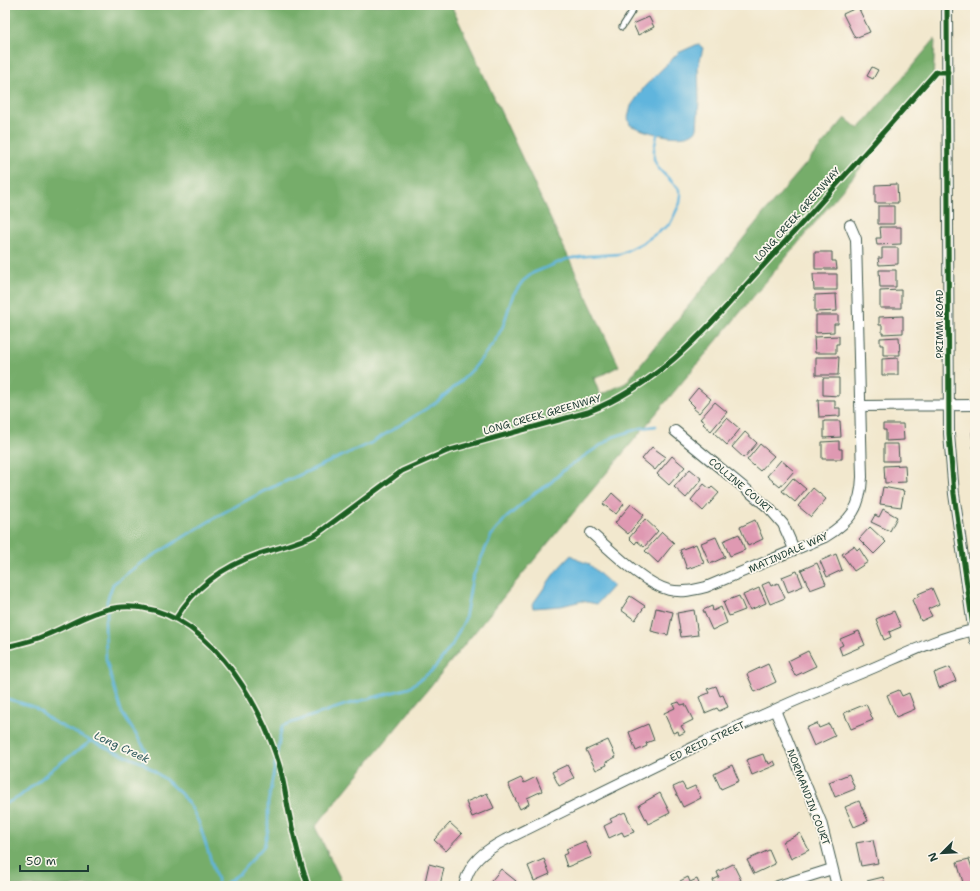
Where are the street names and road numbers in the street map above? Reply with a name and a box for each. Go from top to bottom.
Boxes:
street label: LONG CREEK GREENWAY [752,165,843,264]
street label: PRIMM ROAD [933,289,946,358]
street label: LONG CREEK GREENWAY [482,391,603,438]
street label: COLLINE COURT [706,455,775,516]
street label: MATINDALE WAY [746,529,830,576]
street label: ED REID STREET [667,718,747,765]
street label: NORMANDIN COURT [784,747,833,847]

